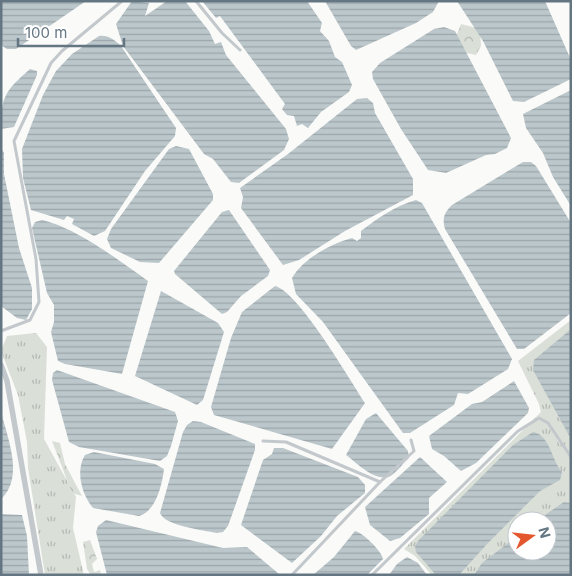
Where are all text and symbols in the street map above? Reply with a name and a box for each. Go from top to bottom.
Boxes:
scale bar [18,15,124,47]
text: 100 m [25,23,67,42]
north arrow [507,511,557,561]
text: N [535,525,555,540]

